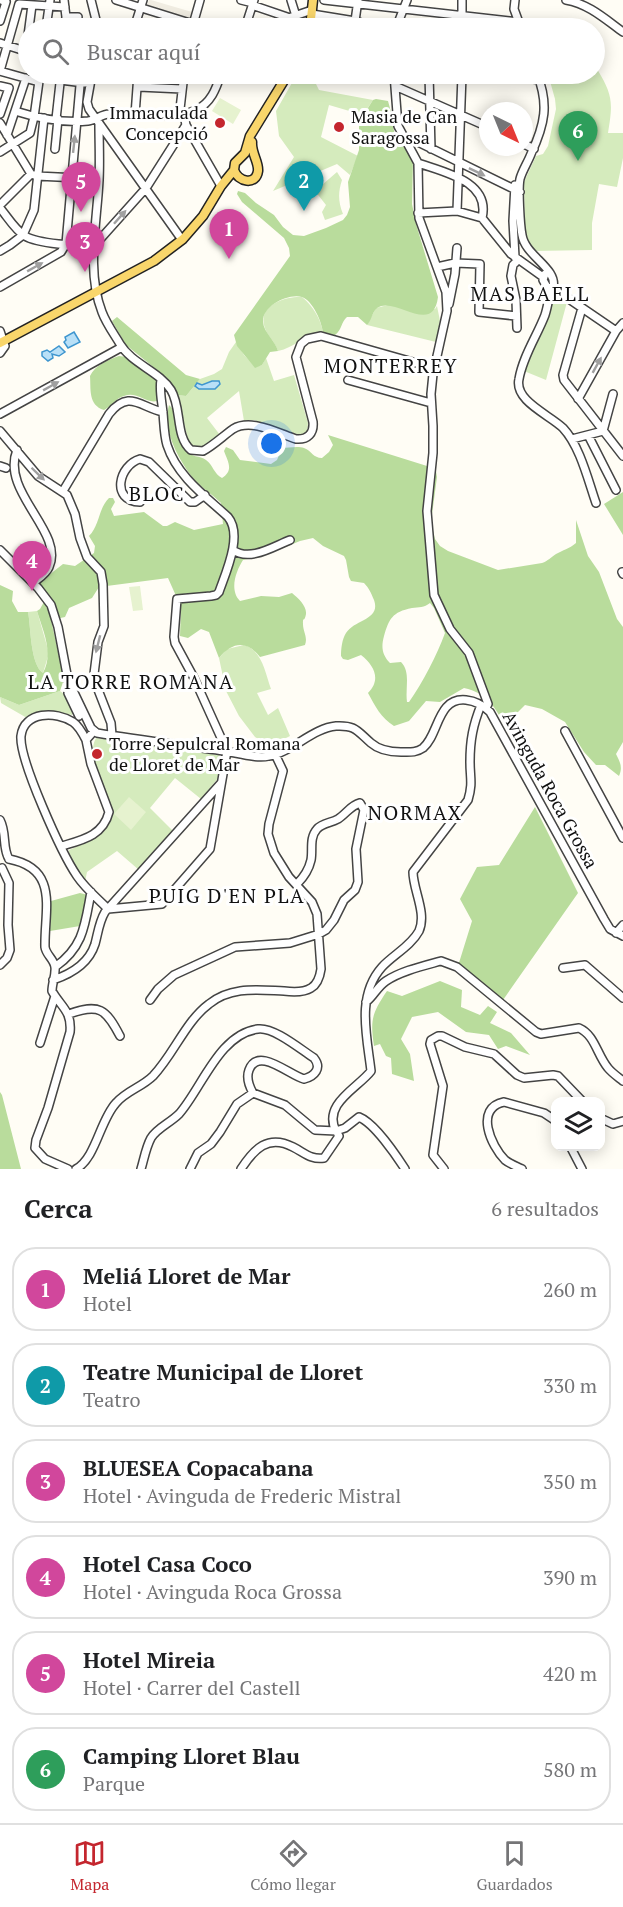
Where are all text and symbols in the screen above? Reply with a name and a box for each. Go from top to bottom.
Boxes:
search box [18,18,605,84]
icon: search [39,35,72,68]
text: Buscar aquí [87,37,200,66]
place label: Immaculada Concepció [109,100,208,145]
north arrow [479,102,533,156]
place label: Masia de Can Saragossa [351,104,457,149]
pin: 6 [558,112,598,161]
marker: Immaculada Concepció [213,116,227,130]
marker: Masia de Can Saragossa [332,120,346,134]
one-way arrow [69,134,79,153]
pin: 5 [62,162,100,212]
pin: 2 [284,162,324,211]
one-way arrow [469,167,486,176]
one-way arrow [113,210,126,225]
pin: 1 [210,210,248,259]
pin: 3 [66,222,104,272]
one-way arrow [27,262,44,272]
district label: MAS BAELL [470,280,590,307]
district label: MONTERREY [324,352,458,379]
one-way arrow [592,356,602,373]
one-way arrow [43,381,60,391]
your location [257,429,286,458]
one-way arrow [31,467,45,481]
district label: BLOC [129,480,185,507]
pin: 4 [12,542,51,591]
one-way arrow [93,635,103,653]
district label: LA TORRE ROMANA [28,668,234,695]
street label: Avinguda Roca Grossa [498,707,604,872]
place label: Torre Sepulcral Romana de Lloret de Mar [109,731,301,776]
marker: Torre Sepulcral Romana de Lloret de Mar [90,747,104,761]
district label: NORMAX [367,799,463,826]
district label: PUIG D'EN PLA [149,882,305,909]
map controls [551,1097,605,1151]
button: layers [551,1097,605,1151]
text: Cerca [24,1191,93,1225]
text: 6 resultados [491,1195,599,1222]
text: Meliá Lloret de Mar [83,1261,290,1290]
text: 1 [40,1276,51,1303]
text: 260 m [543,1276,597,1303]
text: Hotel [83,1290,132,1317]
text: Teatre Municipal de Lloret [83,1357,363,1386]
text: 2 [40,1372,51,1399]
text: 330 m [543,1372,597,1399]
text: Teatro [83,1386,140,1413]
text: BLUESEA Copacabana [83,1453,314,1482]
text: 3 [40,1468,51,1495]
text: 350 m [543,1468,597,1495]
text: Hotel · Avinguda de Frederic Mistral [83,1482,401,1509]
text: Hotel Casa Coco [83,1549,252,1578]
text: 4 [40,1564,51,1591]
text: 390 m [543,1564,597,1591]
text: Hotel · Avinguda Roca Grossa [83,1578,342,1605]
text: Hotel Mireia [83,1645,215,1674]
text: 5 [40,1660,51,1687]
text: 420 m [543,1660,597,1687]
text: Hotel · Carrer del Castell [83,1674,301,1701]
text: Camping Lloret Blau [83,1741,300,1770]
text: 6 [40,1756,51,1783]
text: 580 m [543,1756,597,1783]
text: Parque [83,1770,145,1797]
tab: Mapa [70,1837,109,1895]
tab: Cómo llegar [250,1837,336,1895]
tab: Guardados [477,1837,553,1895]

